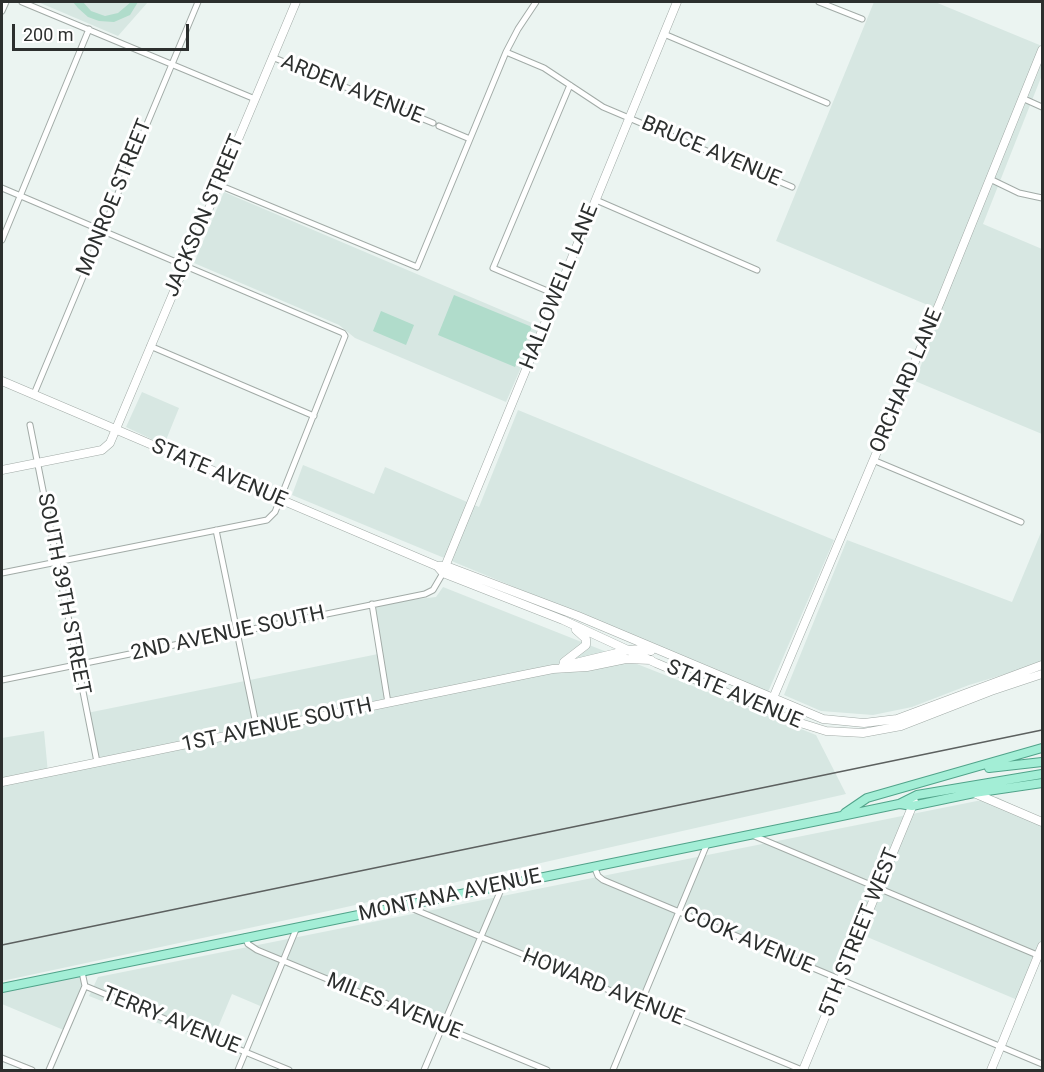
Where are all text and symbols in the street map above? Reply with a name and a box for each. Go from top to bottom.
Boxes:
scale bar [15,12,192,50]
text: 200 m [23,24,74,45]
street label: ARDEN AVENUE [277,50,427,130]
street label: BRUCE AVENUE [637,111,785,193]
street label: MONROE STREET [72,116,158,280]
street label: JACKSON STREET [160,131,250,301]
street label: HALLOWELL LANE [515,201,605,373]
street label: ORCHARD LANE [865,305,949,457]
street label: STATE AVENUE [147,434,291,514]
street label: SOUTH 39TH STREET [31,491,95,697]
street label: 2ND AVENUE SOUTH [129,601,327,667]
street label: STATE AVENUE [662,655,806,735]
street label: 1ST AVENUE SOUTH [180,694,374,758]
street label: 5TH STREET WEST [815,845,905,1021]
street label: MONTANA AVENUE [357,864,543,928]
street label: COOK AVENUE [679,902,817,980]
street label: HOWARD AVENUE [519,944,687,1032]
street label: MILES AVENUE [323,968,465,1046]
street label: TERRY AVENUE [98,982,244,1060]

